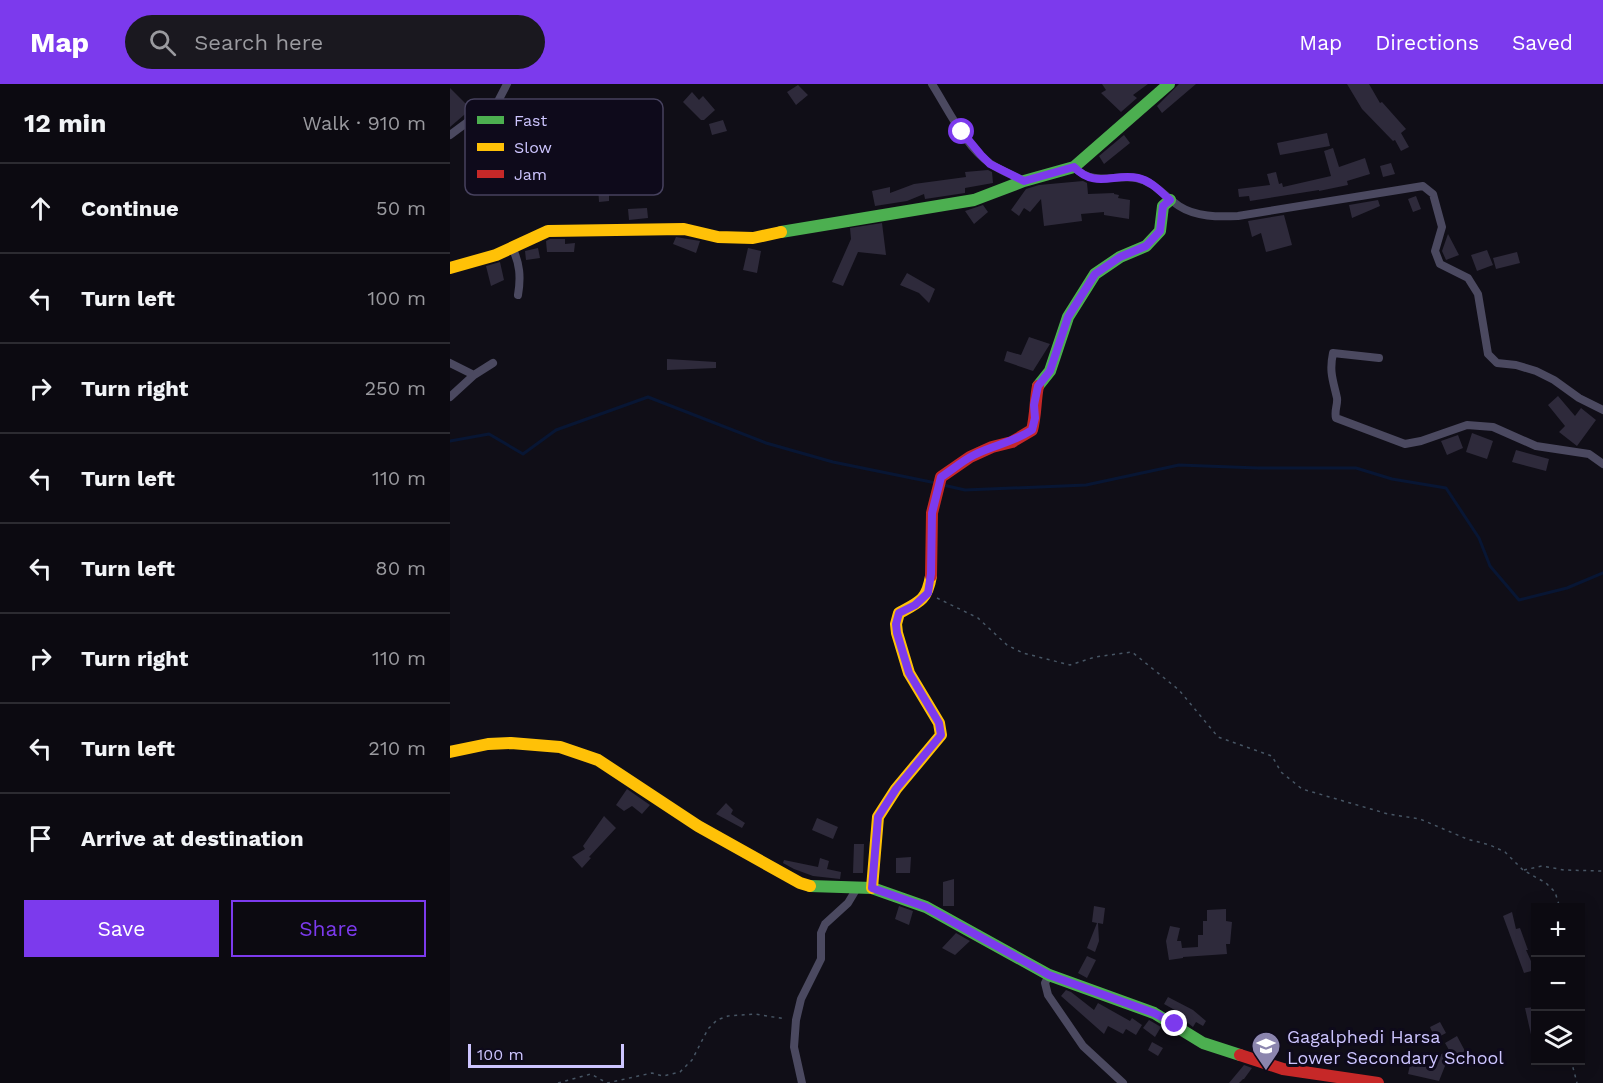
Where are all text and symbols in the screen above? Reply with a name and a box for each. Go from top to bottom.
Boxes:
search box [125,15,545,69]
text: Map [30,26,89,59]
icon: search [146,26,179,59]
text: Search here [194,30,323,55]
text: Map [1299,30,1342,55]
text: Directions [1375,30,1479,55]
text: Saved [1512,30,1573,55]
legend [465,99,663,195]
text: 12 min [24,108,106,138]
text: Walk · 910 m [303,111,426,135]
text: Fast [514,111,547,130]
route start [948,118,974,144]
text: Slow [514,138,552,157]
text: Jam [514,165,547,184]
icon: ahead [24,192,57,225]
text: Continue [81,196,179,221]
text: 50 m [376,196,426,220]
icon: left [24,282,57,315]
text: Turn left [81,286,175,311]
text: 100 m [367,286,426,310]
icon: right [24,372,57,405]
text: Turn right [81,376,188,401]
text: 250 m [364,376,426,400]
icon: left [24,462,57,495]
text: Turn left [81,466,175,491]
text: 110 m [372,466,426,490]
icon: left [24,552,57,585]
text: Turn left [81,556,175,581]
text: 80 m [375,556,426,580]
icon: right [24,642,57,675]
text: Turn right [81,646,188,671]
text: 110 m [372,646,426,670]
icon: left [24,732,57,765]
text: Turn left [81,736,175,761]
text: 210 m [368,736,426,760]
icon: arrive [24,822,57,855]
text: Arrive at destination [81,826,304,851]
button: Save [24,900,219,957]
button: Share [231,900,426,957]
map controls [1531,903,1585,1065]
button: + [1531,903,1585,957]
button: − [1531,957,1585,1011]
route end [1161,1010,1187,1036]
button: layers [1531,1011,1585,1065]
place label: Gagalphedi Harsa Lower Secondary School [1287,1026,1504,1068]
school or university icon: Gagalphedi Harsa Lower Secondary School [1250,1030,1282,1072]
scale bar [468,1041,624,1068]
text: 100 m [477,1045,524,1064]

